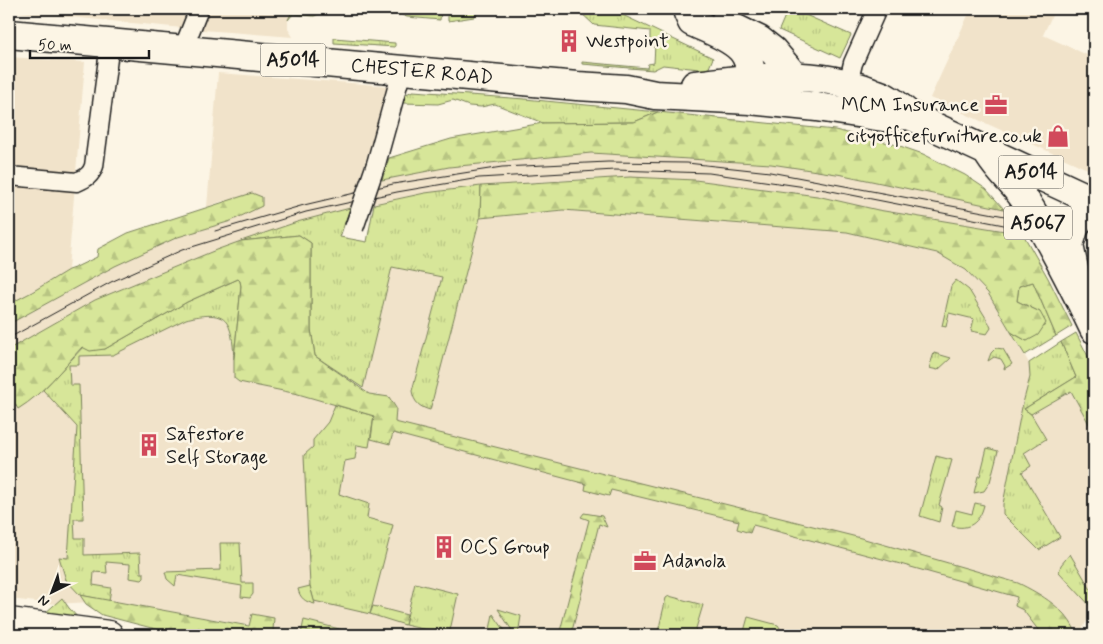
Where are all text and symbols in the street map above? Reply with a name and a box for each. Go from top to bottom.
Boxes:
scale bar [30,28,149,60]
building icon: Westpoint [556,28,582,54]
place label: Westpoint [586,28,669,55]
text: 50 m [38,36,72,56]
road number: A5014 [260,44,326,76]
street label: CHESTER ROAD [350,52,494,92]
place label: MCM Insurance [841,92,979,119]
office icon: MCM Insurance [983,92,1009,118]
place label: cityofficefurniture.co.uk [847,123,1042,150]
shop icon: cityofficefurniture.co.uk [1045,123,1071,149]
road number: A5014 [998,156,1064,188]
road number: A5067 [1004,207,1072,240]
place label: Safestore Self Storage [166,421,268,471]
building icon: Safestore Self Storage [136,432,162,458]
building icon: OCS Group [431,534,457,560]
place label: OCS Group [460,534,550,561]
office icon: Adanola [632,548,658,574]
place label: Adanola [662,548,727,575]
north arrow [28,566,78,616]
text: N [34,591,53,611]

